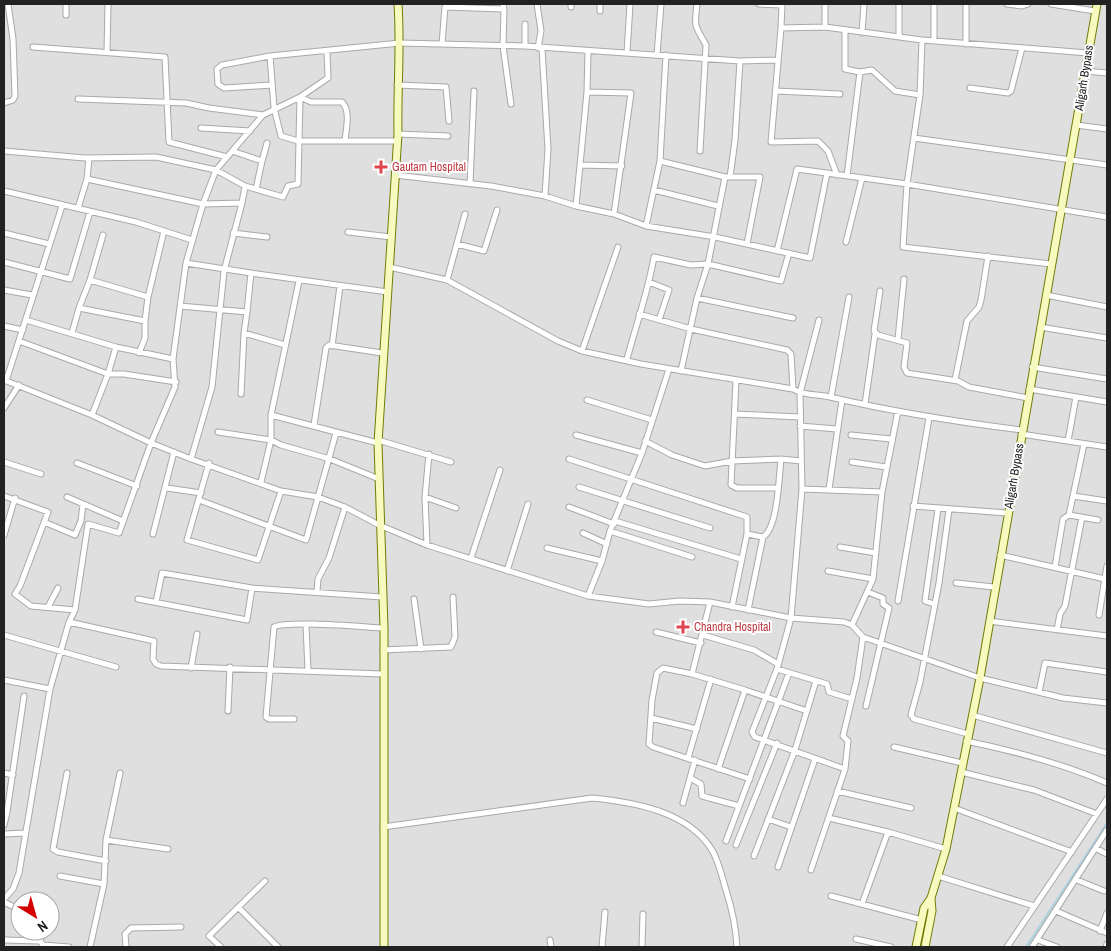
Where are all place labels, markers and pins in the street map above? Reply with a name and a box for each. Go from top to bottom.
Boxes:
place label: Gautam Hospital [392,159,466,175]
marker: Gautam Hospital [374,160,388,174]
place label: Chandra Hospital [694,619,771,635]
marker: Chandra Hospital [676,620,690,634]

